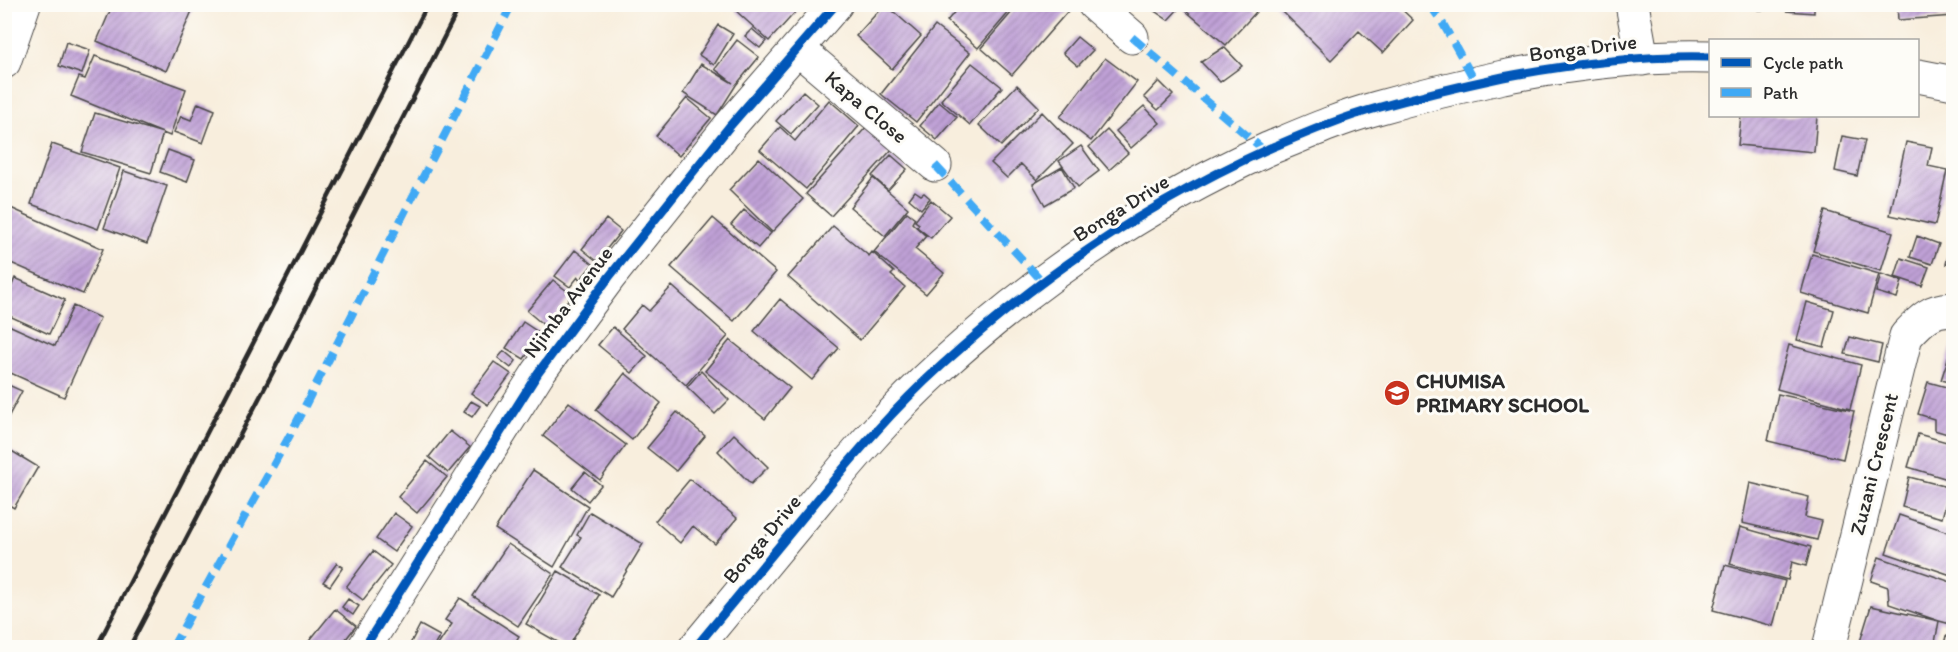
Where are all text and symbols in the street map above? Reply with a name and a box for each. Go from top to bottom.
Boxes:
street label: Bonga Drive [1528,28,1638,67]
legend [1709,39,1919,117]
text: Cycle path [1763,52,1844,74]
street label: Kapa Close [820,65,913,148]
text: Path [1763,82,1798,104]
street label: Bonga Drive [1068,168,1173,247]
street label: Njimba Avenue [517,241,618,363]
place label: CHUMISA PRIMARY SCHOOL [1416,368,1589,417]
school or university icon: CHUMISA PRIMARY SCHOOL [1382,378,1412,408]
street label: Zuzani Crescent [1844,390,1903,537]
street label: Bonga Drive [717,489,806,588]

